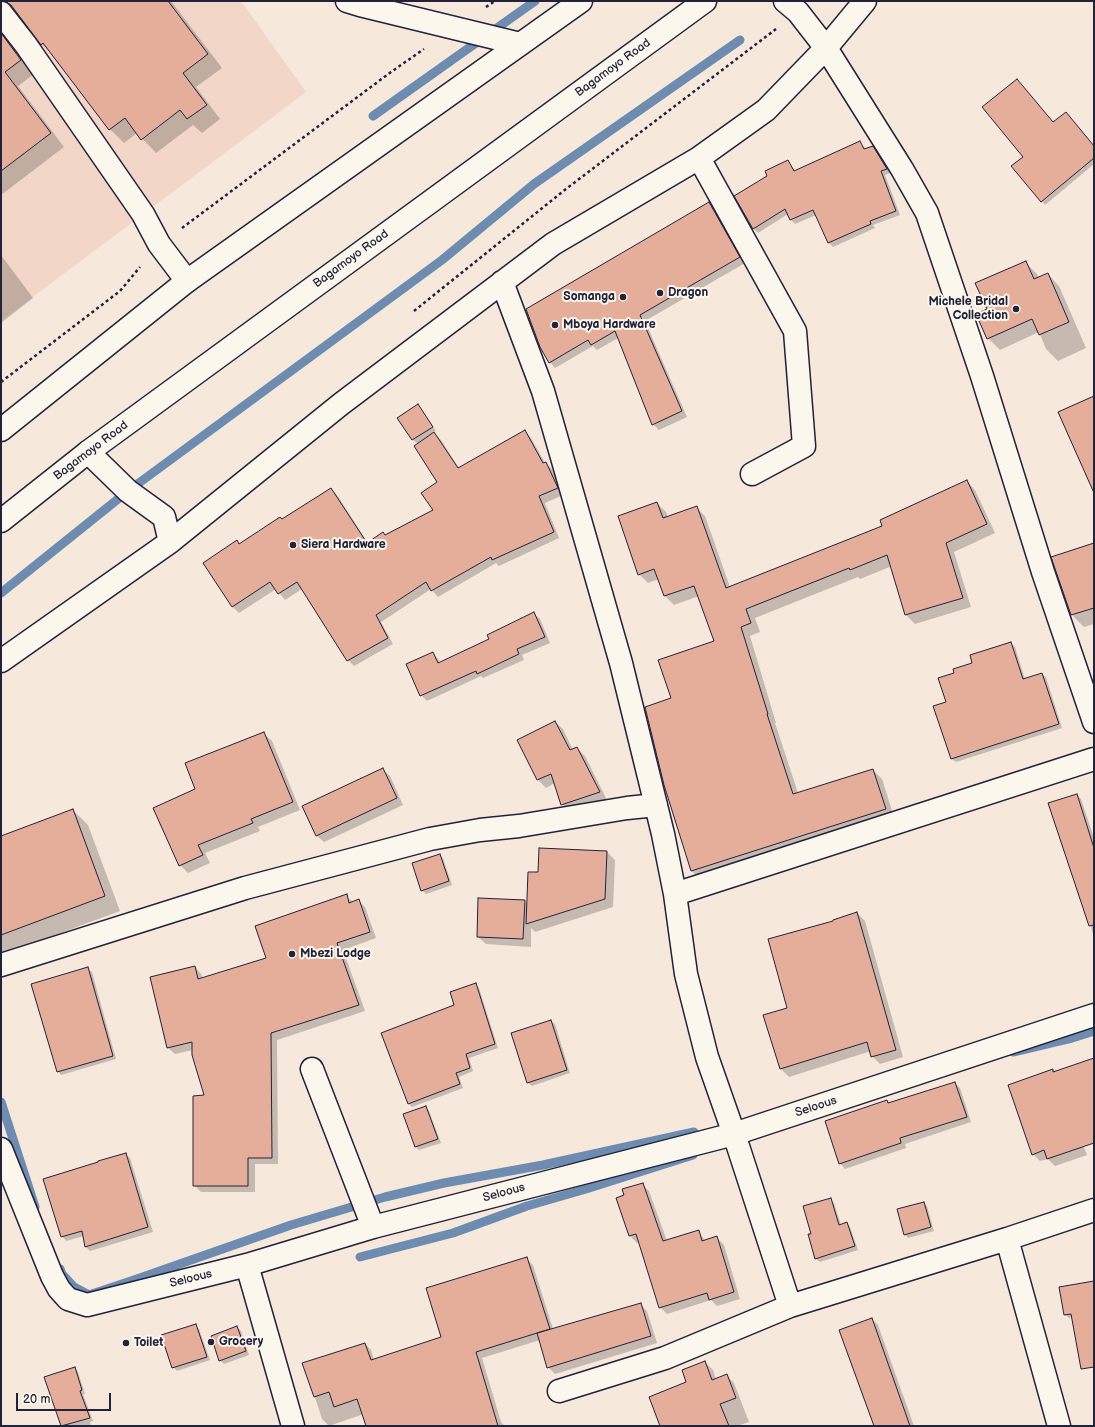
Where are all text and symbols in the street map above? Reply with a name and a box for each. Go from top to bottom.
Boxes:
street label: Bagamoyo Road [573,36,653,100]
street label: Bagamoyo Road [311,227,391,291]
place label: Dragon [668,286,708,300]
marker: Dragon [655,288,665,298]
place label: Somanga [563,290,615,304]
marker: Somanga [618,292,628,302]
place label: Michele Bridal Collection [928,295,1008,323]
marker: Michele Bridal Collection [1011,304,1021,314]
place label: Mboya Hardware [563,318,656,332]
marker: Mboya Hardware [550,320,560,330]
street label: Bagamoyo Road [51,418,131,484]
place label: Siera Hardware [301,538,386,552]
marker: Siera Hardware [288,540,298,550]
place label: Mbezi Lodge [300,947,371,961]
marker: Mbezi Lodge [287,949,297,959]
street label: Seloous [793,1093,839,1121]
street label: Seloous [481,1180,527,1206]
street label: Seloous [168,1267,214,1291]
place label: Grocery [219,1335,263,1349]
place label: Toilet [134,1336,163,1350]
marker: Grocery [206,1337,216,1347]
marker: Toilet [121,1338,131,1348]
scale bar [18,1385,113,1411]
text: 20 m [23,1392,50,1407]

